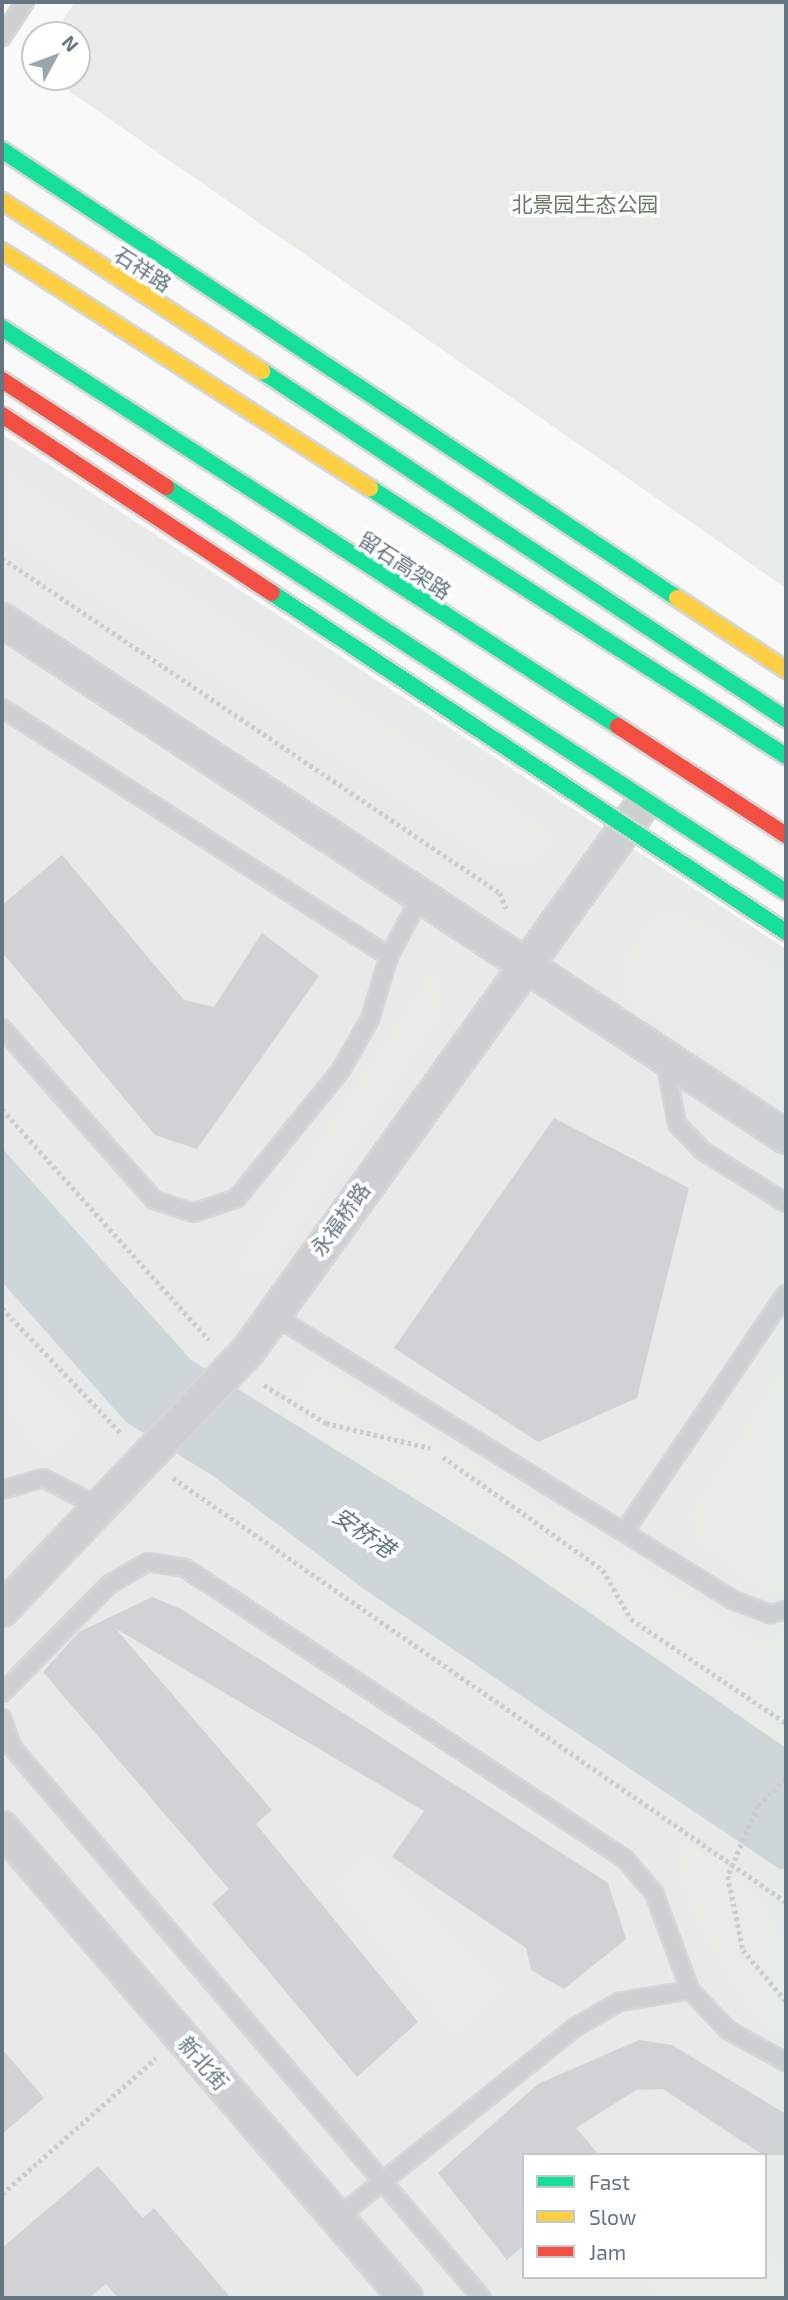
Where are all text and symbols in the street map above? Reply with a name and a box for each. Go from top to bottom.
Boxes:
north arrow [21,21,91,91]
text: N [58,30,84,56]
park label: 北景园生态公园 [512,191,658,217]
street label: 石祥路 [110,241,176,297]
street label: 留石高架路 [354,526,456,604]
street label: 永福桥路 [305,1178,375,1260]
water label: 安桥港 [328,1501,400,1563]
street label: 新北街 [174,2031,234,2095]
legend [522,2153,767,2279]
text: Fast [589,2169,630,2194]
text: Slow [589,2204,636,2229]
text: Jam [589,2239,626,2264]

